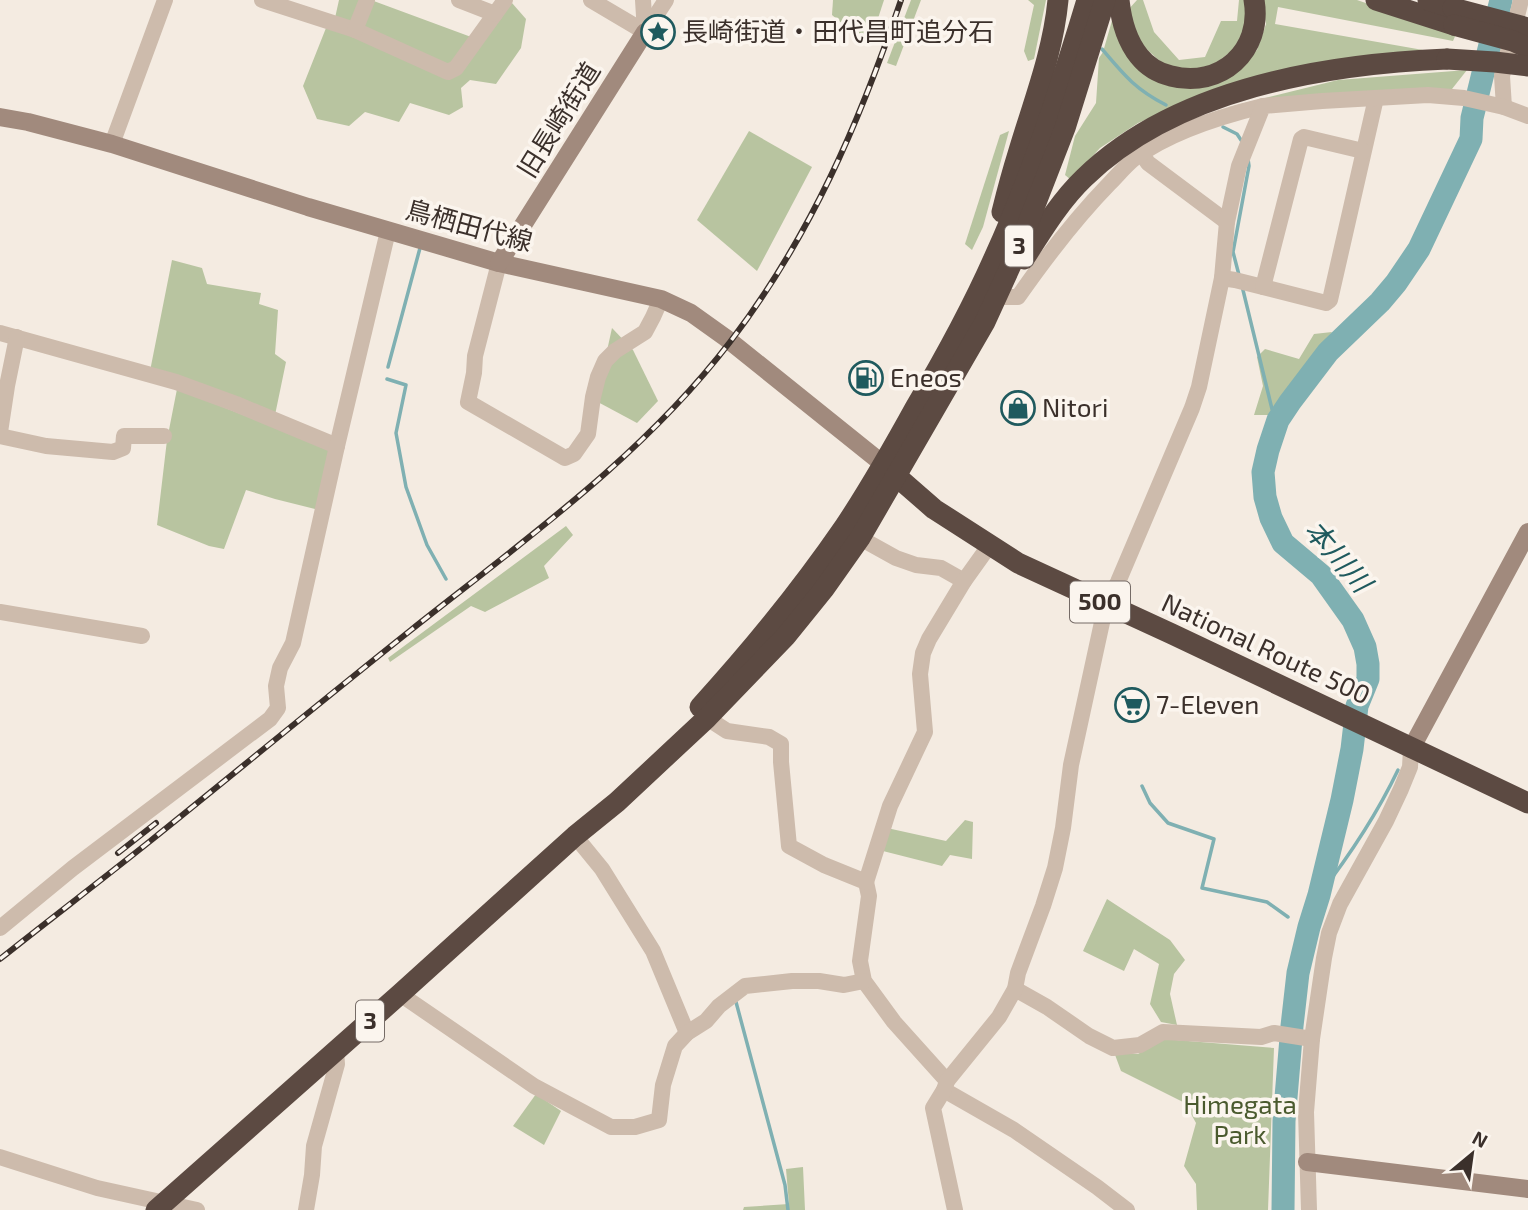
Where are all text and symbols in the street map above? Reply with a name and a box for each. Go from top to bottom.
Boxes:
place icon: 長崎街道・田代昌町追分石 [639,13,677,51]
place label: 長崎街道・田代昌町追分石 [682,15,994,46]
street label: 旧長崎街道 [510,56,605,183]
street label: 鳥栖田代線 [403,193,536,256]
road number: 3 [1005,226,1033,267]
fuel station icon: Eneos [847,359,885,397]
place label: Eneos [890,361,962,392]
shop icon: Nitori [999,389,1037,427]
place label: Nitori [1042,391,1108,422]
water label: 本川川 [1298,512,1381,600]
road number: 500 [1070,582,1130,622]
street label: National Route 500 [1157,586,1376,710]
supermarket icon: 7-Eleven [1113,686,1151,724]
place label: 7-Eleven [1156,688,1259,719]
road number: 3 [356,1001,384,1042]
park label: Himegata Park [1183,1088,1297,1149]
north arrow [1437,1119,1507,1189]
text: N [1469,1125,1492,1152]

